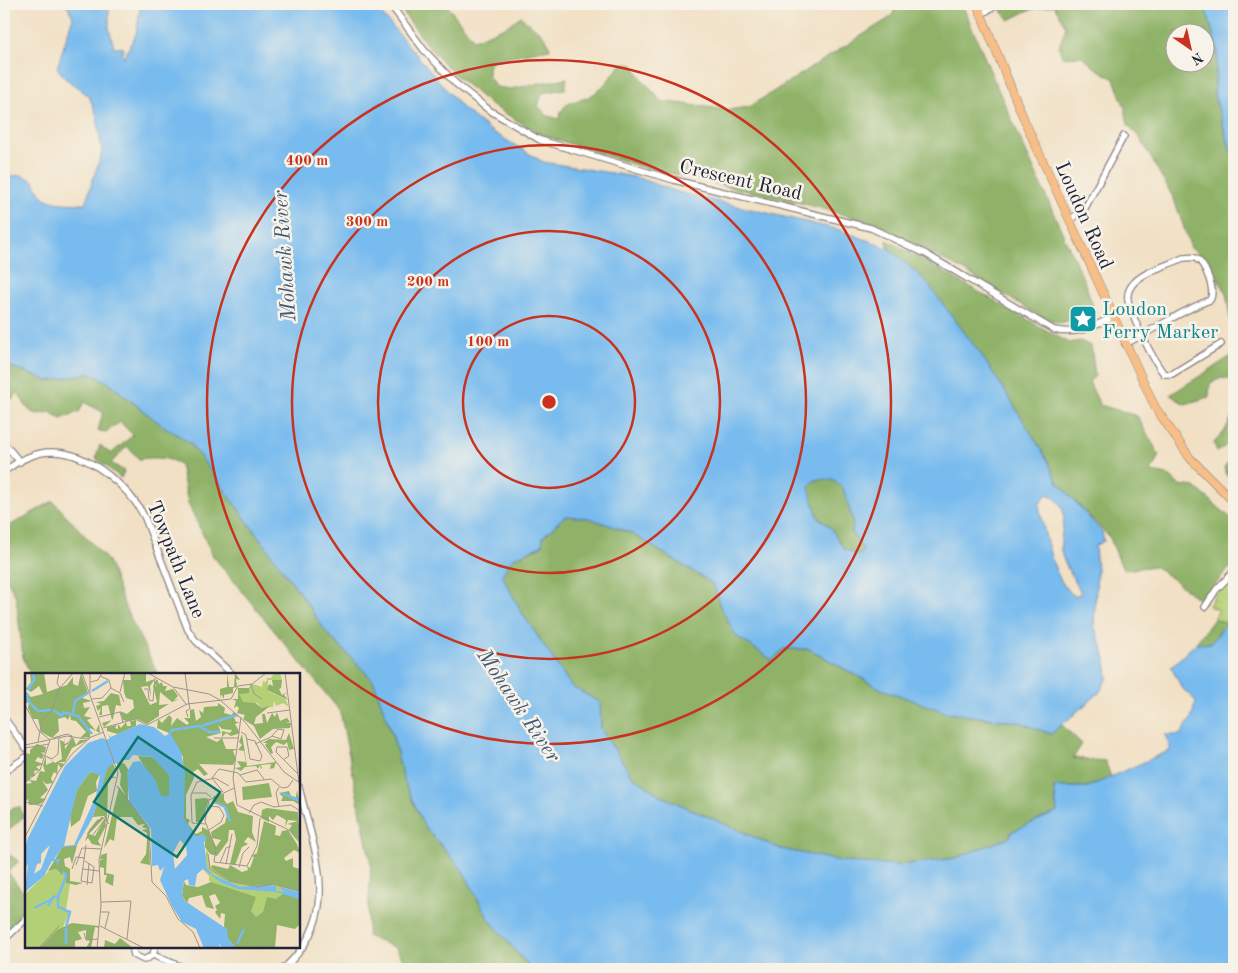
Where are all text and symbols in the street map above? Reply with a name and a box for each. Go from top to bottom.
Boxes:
north arrow [1166,22,1216,72]
text: N [1188,49,1205,67]
text: 400 m [286,154,328,169]
street label: Crescent Road [677,157,804,205]
street label: Loudon Road [1051,159,1116,273]
water label: Mohawk River [270,189,301,323]
text: 300 m [346,215,388,230]
text: 200 m [407,275,449,290]
place label: Loudon Ferry Marker [1102,300,1219,343]
place icon: Loudon Ferry Marker [1068,304,1098,334]
text: 100 m [467,335,509,350]
centre of rings [540,393,558,411]
street label: Towpath Lane [142,498,208,621]
water label: Mohawk River [472,645,564,767]
inset map [25,673,300,948]

